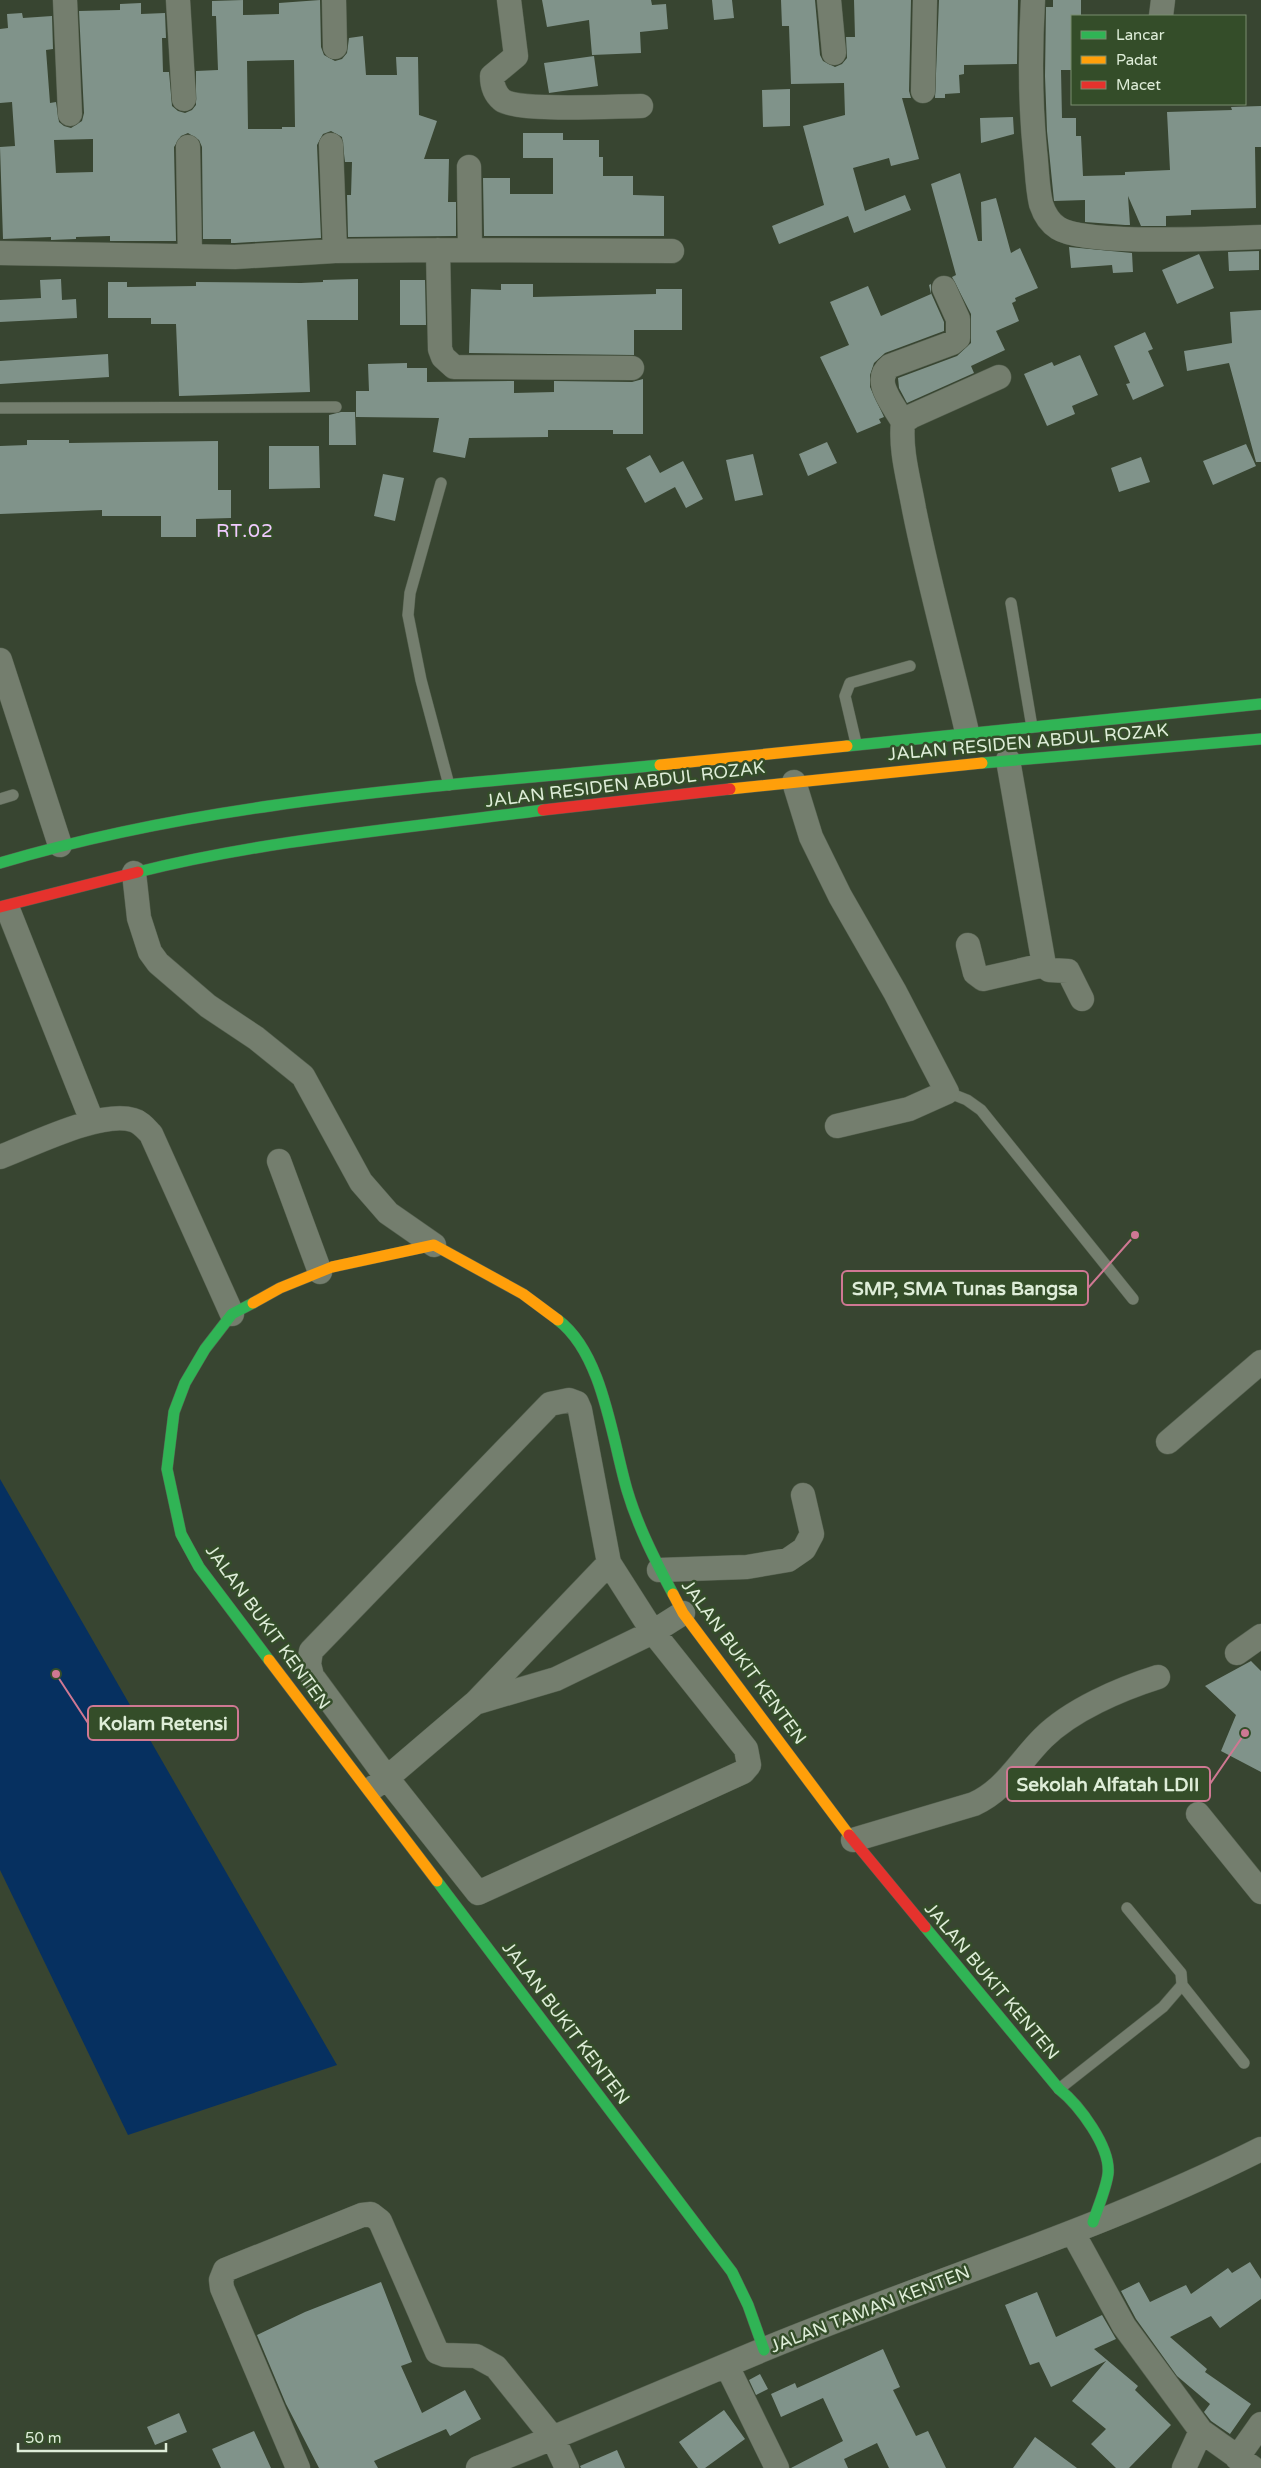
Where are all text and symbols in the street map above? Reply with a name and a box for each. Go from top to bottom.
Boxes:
legend [1071,15,1246,105]
text: Lancar [1116,26,1165,44]
text: Padat [1116,51,1158,69]
text: Macet [1116,76,1161,94]
district label: RT.02 [216,520,274,542]
street label: JALAN RESIDEN ABDUL ROZAK [887,719,1169,765]
street label: JALAN RESIDEN ABDUL ROZAK [484,756,766,812]
callout: SMP, SMA Tunas Bangsa [842,1271,1088,1305]
text: SMP, SMA Tunas Bangsa [852,1278,1078,1301]
street label: JALAN BUKIT KENTEN [201,1540,335,1714]
street label: JALAN BUKIT KENTEN [677,1575,811,1749]
callout: Kolam Retensi [88,1706,238,1740]
text: Kolam Retensi [98,1713,228,1735]
callout: Sekolah Alfatah LDII [1007,1767,1210,1801]
text: Sekolah Alfatah LDII [1017,1774,1199,1796]
street label: JALAN BUKIT KENTEN [920,1898,1064,2064]
street label: JALAN BUKIT KENTEN [498,1937,634,2109]
street label: JALAN TAMAN KENTEN [767,2261,973,2357]
scale bar [18,2420,165,2452]
text: 50 m [25,2429,62,2447]

